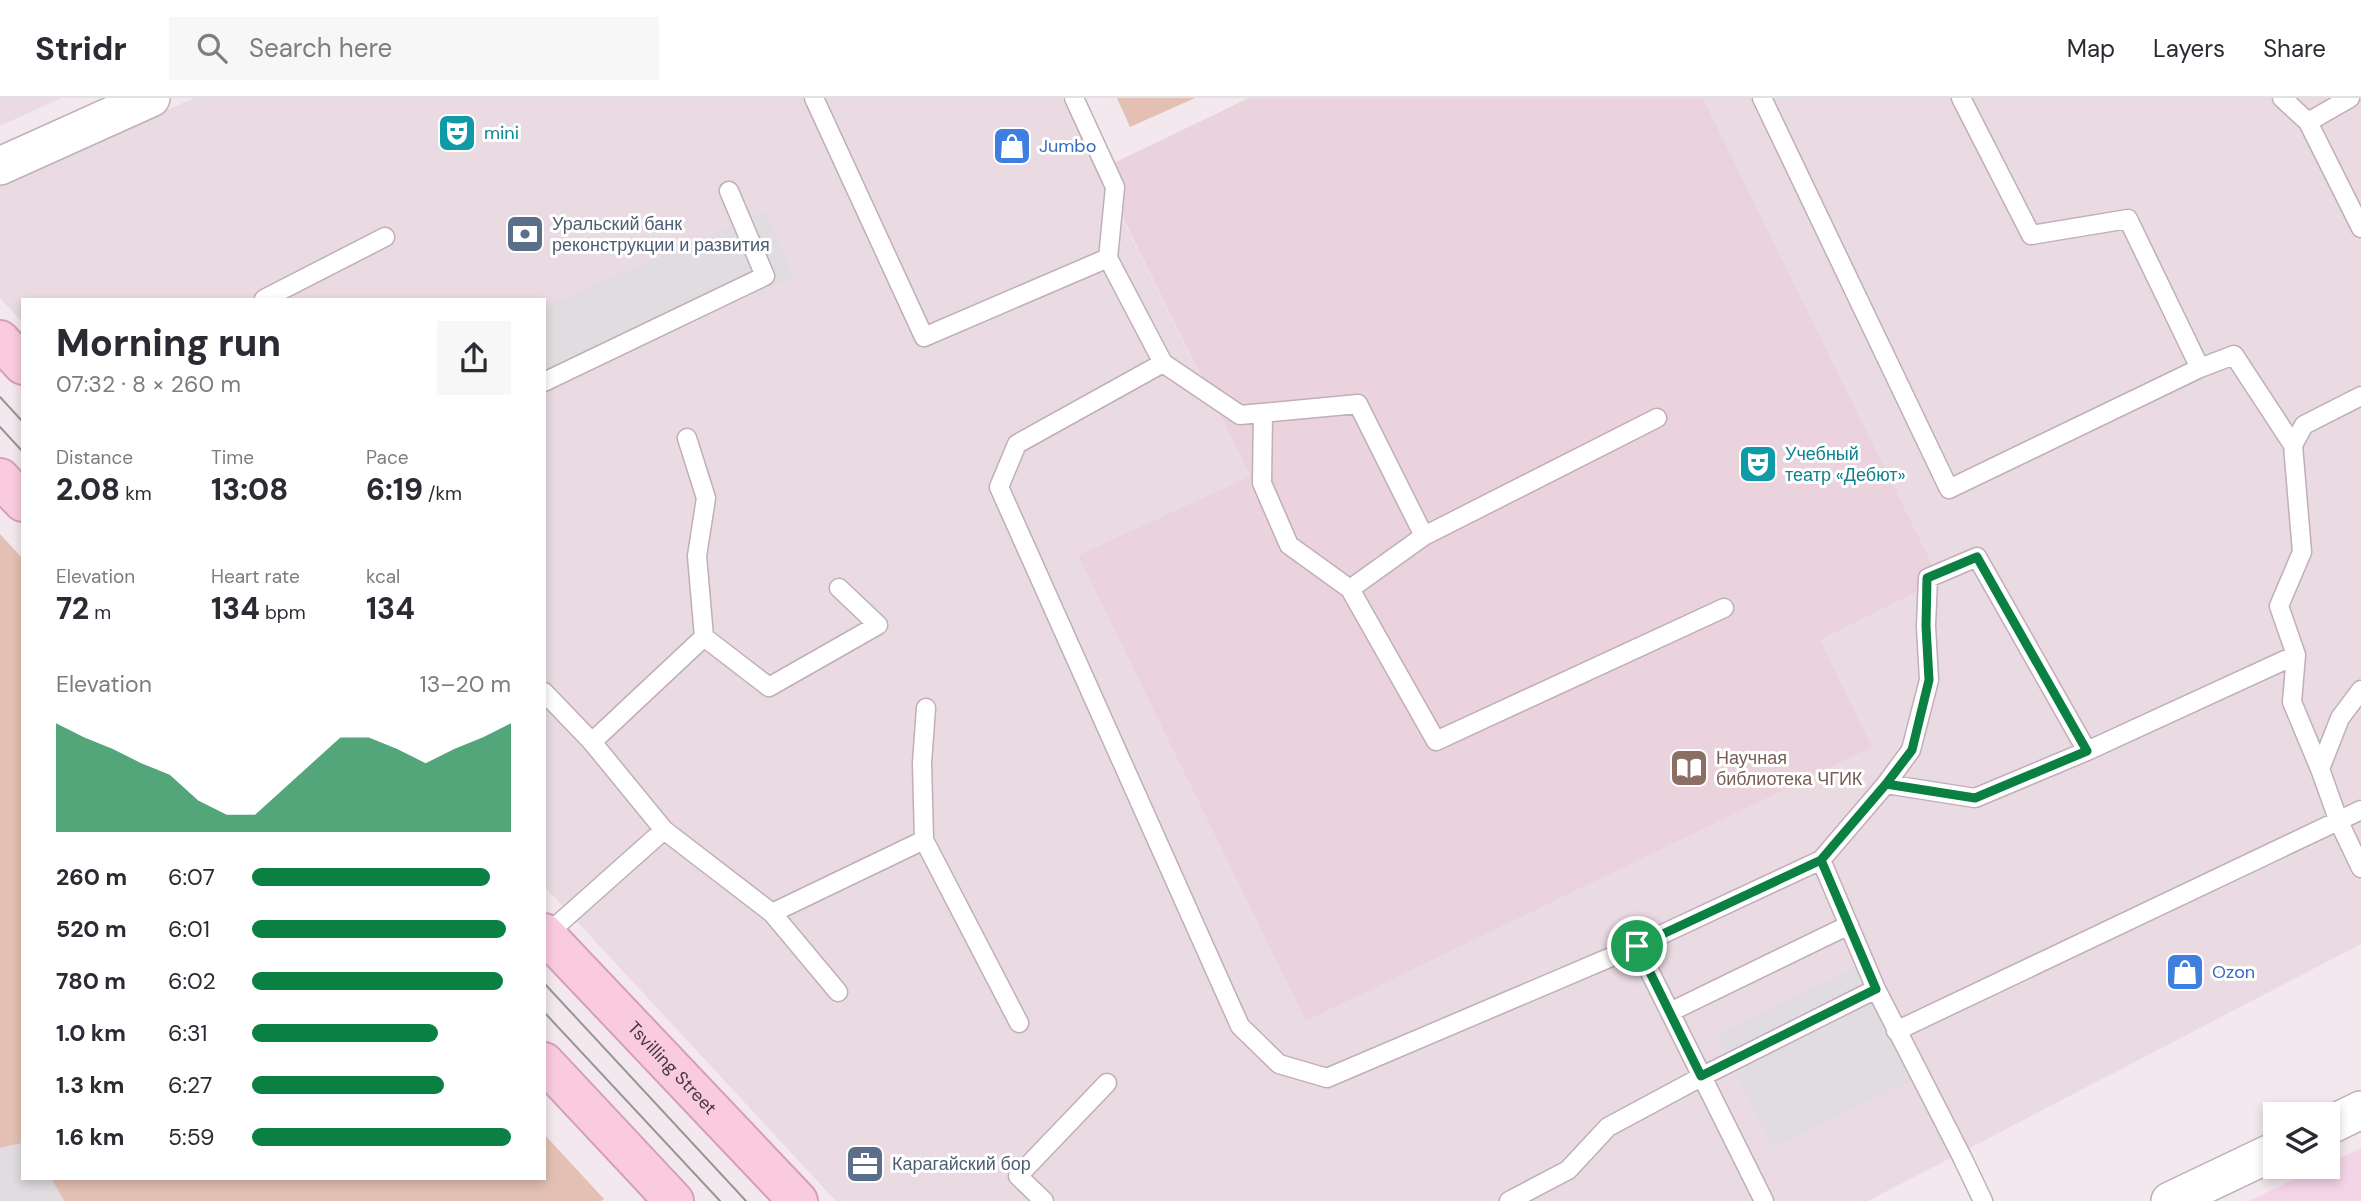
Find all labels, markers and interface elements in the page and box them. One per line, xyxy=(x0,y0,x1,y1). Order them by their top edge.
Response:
search box xyxy=(169,17,659,80)
text: Stridr xyxy=(35,27,127,70)
icon: search xyxy=(193,29,231,67)
text: Search here xyxy=(249,31,392,65)
text: Map xyxy=(2067,33,2115,64)
text: Layers xyxy=(2153,33,2225,64)
text: Share xyxy=(2263,33,2326,64)
theatre icon: mini xyxy=(436,112,478,154)
place label: mini xyxy=(484,121,519,145)
shop icon: Jumbo xyxy=(991,125,1033,167)
place label: Jumbo xyxy=(1039,134,1096,158)
place label: Уральский банк реконструкции и развития xyxy=(552,212,770,257)
bank icon: Уральский банк реконструкции и развития xyxy=(504,213,546,255)
text: Morning run xyxy=(56,318,281,368)
button: share xyxy=(437,321,511,395)
text: 07:32 · 8 × 260 m xyxy=(56,369,241,399)
place label: Учебный театр «Дебют» xyxy=(1785,442,1906,487)
theatre icon: Учебный театр «Дебют» xyxy=(1737,443,1779,485)
text: Distance xyxy=(56,445,133,470)
text: Time xyxy=(211,445,254,470)
text: Pace xyxy=(366,445,409,470)
text: 2.08 xyxy=(56,470,120,509)
text: 13:08 xyxy=(211,470,288,509)
text: 6:19 xyxy=(366,470,423,509)
text: km xyxy=(120,481,152,506)
text: /km xyxy=(423,481,462,506)
text: Elevation xyxy=(56,564,135,589)
text: Heart rate xyxy=(211,564,300,589)
text: kcal xyxy=(366,564,400,589)
text: 72 xyxy=(56,589,89,628)
text: 134 xyxy=(211,589,260,628)
text: 134 xyxy=(366,589,415,628)
text: m xyxy=(89,600,111,625)
text: bpm xyxy=(260,600,306,625)
text: Elevation xyxy=(56,669,152,699)
text: 13–20 m xyxy=(419,669,511,699)
place label: Научная библиотека ЧГИК xyxy=(1716,746,1863,791)
library icon: Научная библиотека ЧГИК xyxy=(1668,747,1710,789)
text: 260 m xyxy=(56,862,127,892)
text: 6:07 xyxy=(168,862,215,892)
text: 520 m xyxy=(56,914,127,944)
text: 6:01 xyxy=(168,914,210,944)
pin xyxy=(1607,916,1667,976)
icon: arrive xyxy=(1618,927,1656,965)
shop icon: Ozon xyxy=(2164,951,2206,993)
place label: Ozon xyxy=(2212,960,2255,984)
text: 780 m xyxy=(56,966,126,996)
text: 6:02 xyxy=(168,966,216,996)
street label: Tsvilling Street xyxy=(622,1016,722,1120)
text: 1.0 km xyxy=(56,1018,126,1048)
text: 6:31 xyxy=(168,1018,207,1048)
text: 1.3 km xyxy=(56,1070,124,1100)
text: 6:27 xyxy=(168,1070,212,1100)
map controls xyxy=(2263,1102,2340,1179)
button: layers xyxy=(2263,1102,2340,1179)
text: 1.6 km xyxy=(56,1122,124,1152)
text: 5:59 xyxy=(168,1122,214,1152)
office icon: Карагайский бор xyxy=(844,1143,886,1185)
place label: Карагайский бор xyxy=(892,1152,1031,1176)

